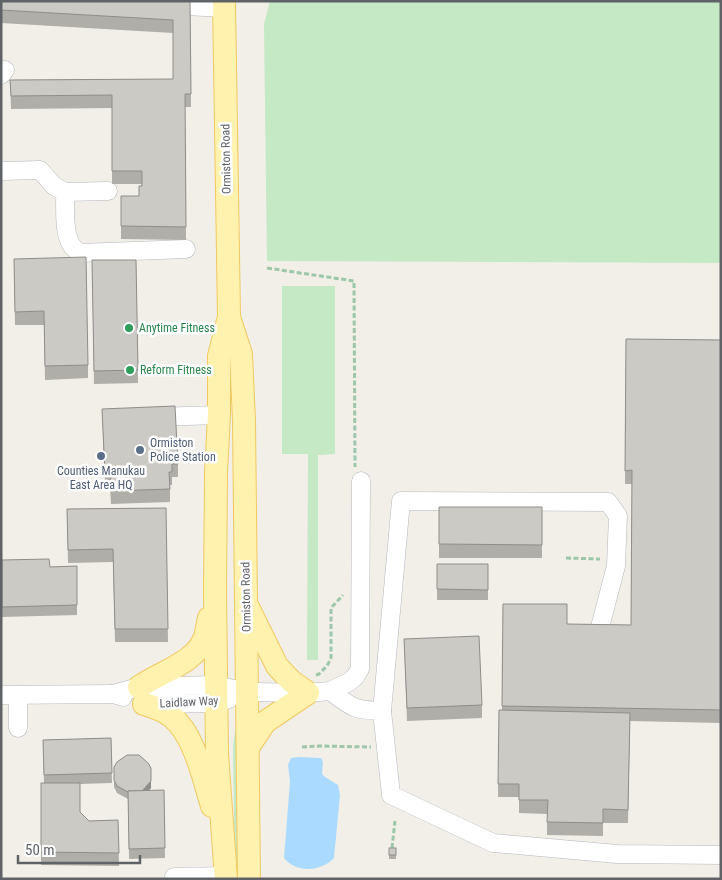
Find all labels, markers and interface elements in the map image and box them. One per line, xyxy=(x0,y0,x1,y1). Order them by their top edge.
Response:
street label: Ormiston Road xyxy=(218,124,234,194)
place label: Anytime Fitness xyxy=(139,321,215,335)
marker: Anytime Fitness xyxy=(123,322,135,334)
place label: Reform Fitness xyxy=(140,363,212,377)
marker: Reform Fitness xyxy=(124,364,136,376)
place label: Ormiston Police Station xyxy=(150,436,216,464)
marker: Ormiston Police Station xyxy=(134,444,146,456)
marker: Counties Manukau East Area HQ xyxy=(95,450,107,462)
place label: Counties Manukau East Area HQ xyxy=(57,464,145,492)
street label: Ormiston Road xyxy=(238,562,254,632)
street label: Laidlaw Way xyxy=(159,693,219,711)
scale bar xyxy=(18,832,140,864)
text: 50 m xyxy=(25,841,55,859)

